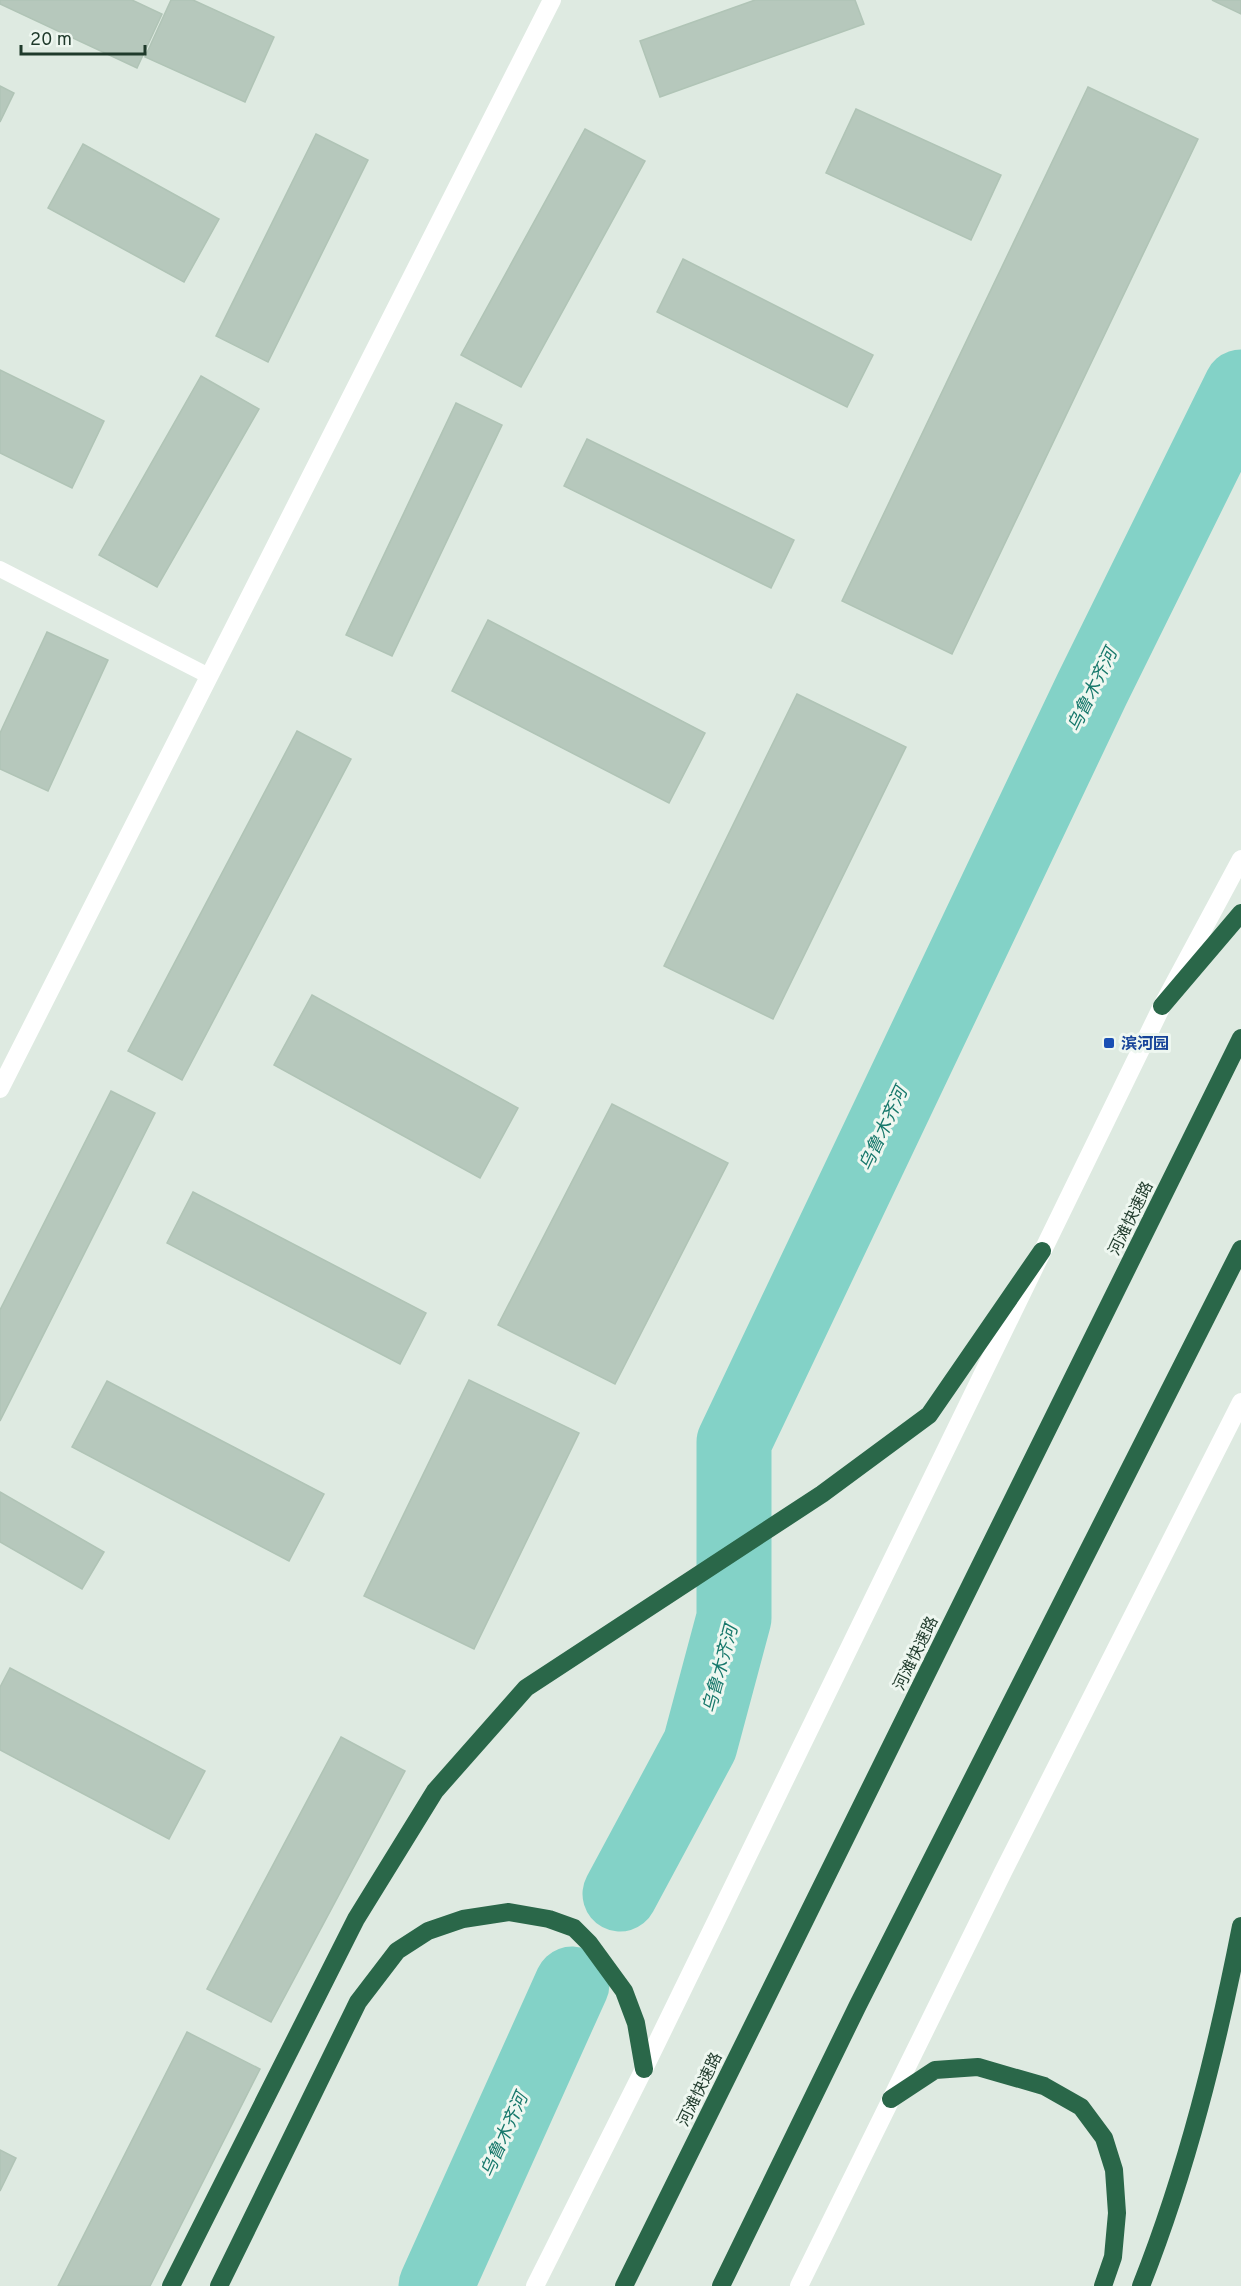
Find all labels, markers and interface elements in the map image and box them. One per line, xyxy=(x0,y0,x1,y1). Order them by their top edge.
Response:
scale bar xyxy=(21,18,146,56)
text: 20 m xyxy=(30,29,72,52)
water label: 乌鲁木齐河 xyxy=(1063,642,1125,736)
place label: 滨河园 xyxy=(1121,1035,1169,1055)
marker: 滨河园 xyxy=(1102,1036,1116,1050)
water label: 乌鲁木齐河 xyxy=(855,1081,915,1175)
street label: 河滩快速路 xyxy=(1105,1179,1158,1259)
street label: 河滩快速路 xyxy=(890,1614,943,1694)
water label: 乌鲁木齐河 xyxy=(699,1620,745,1716)
street label: 河滩快速路 xyxy=(674,2050,727,2130)
water label: 乌鲁木齐河 xyxy=(477,2087,535,2181)

